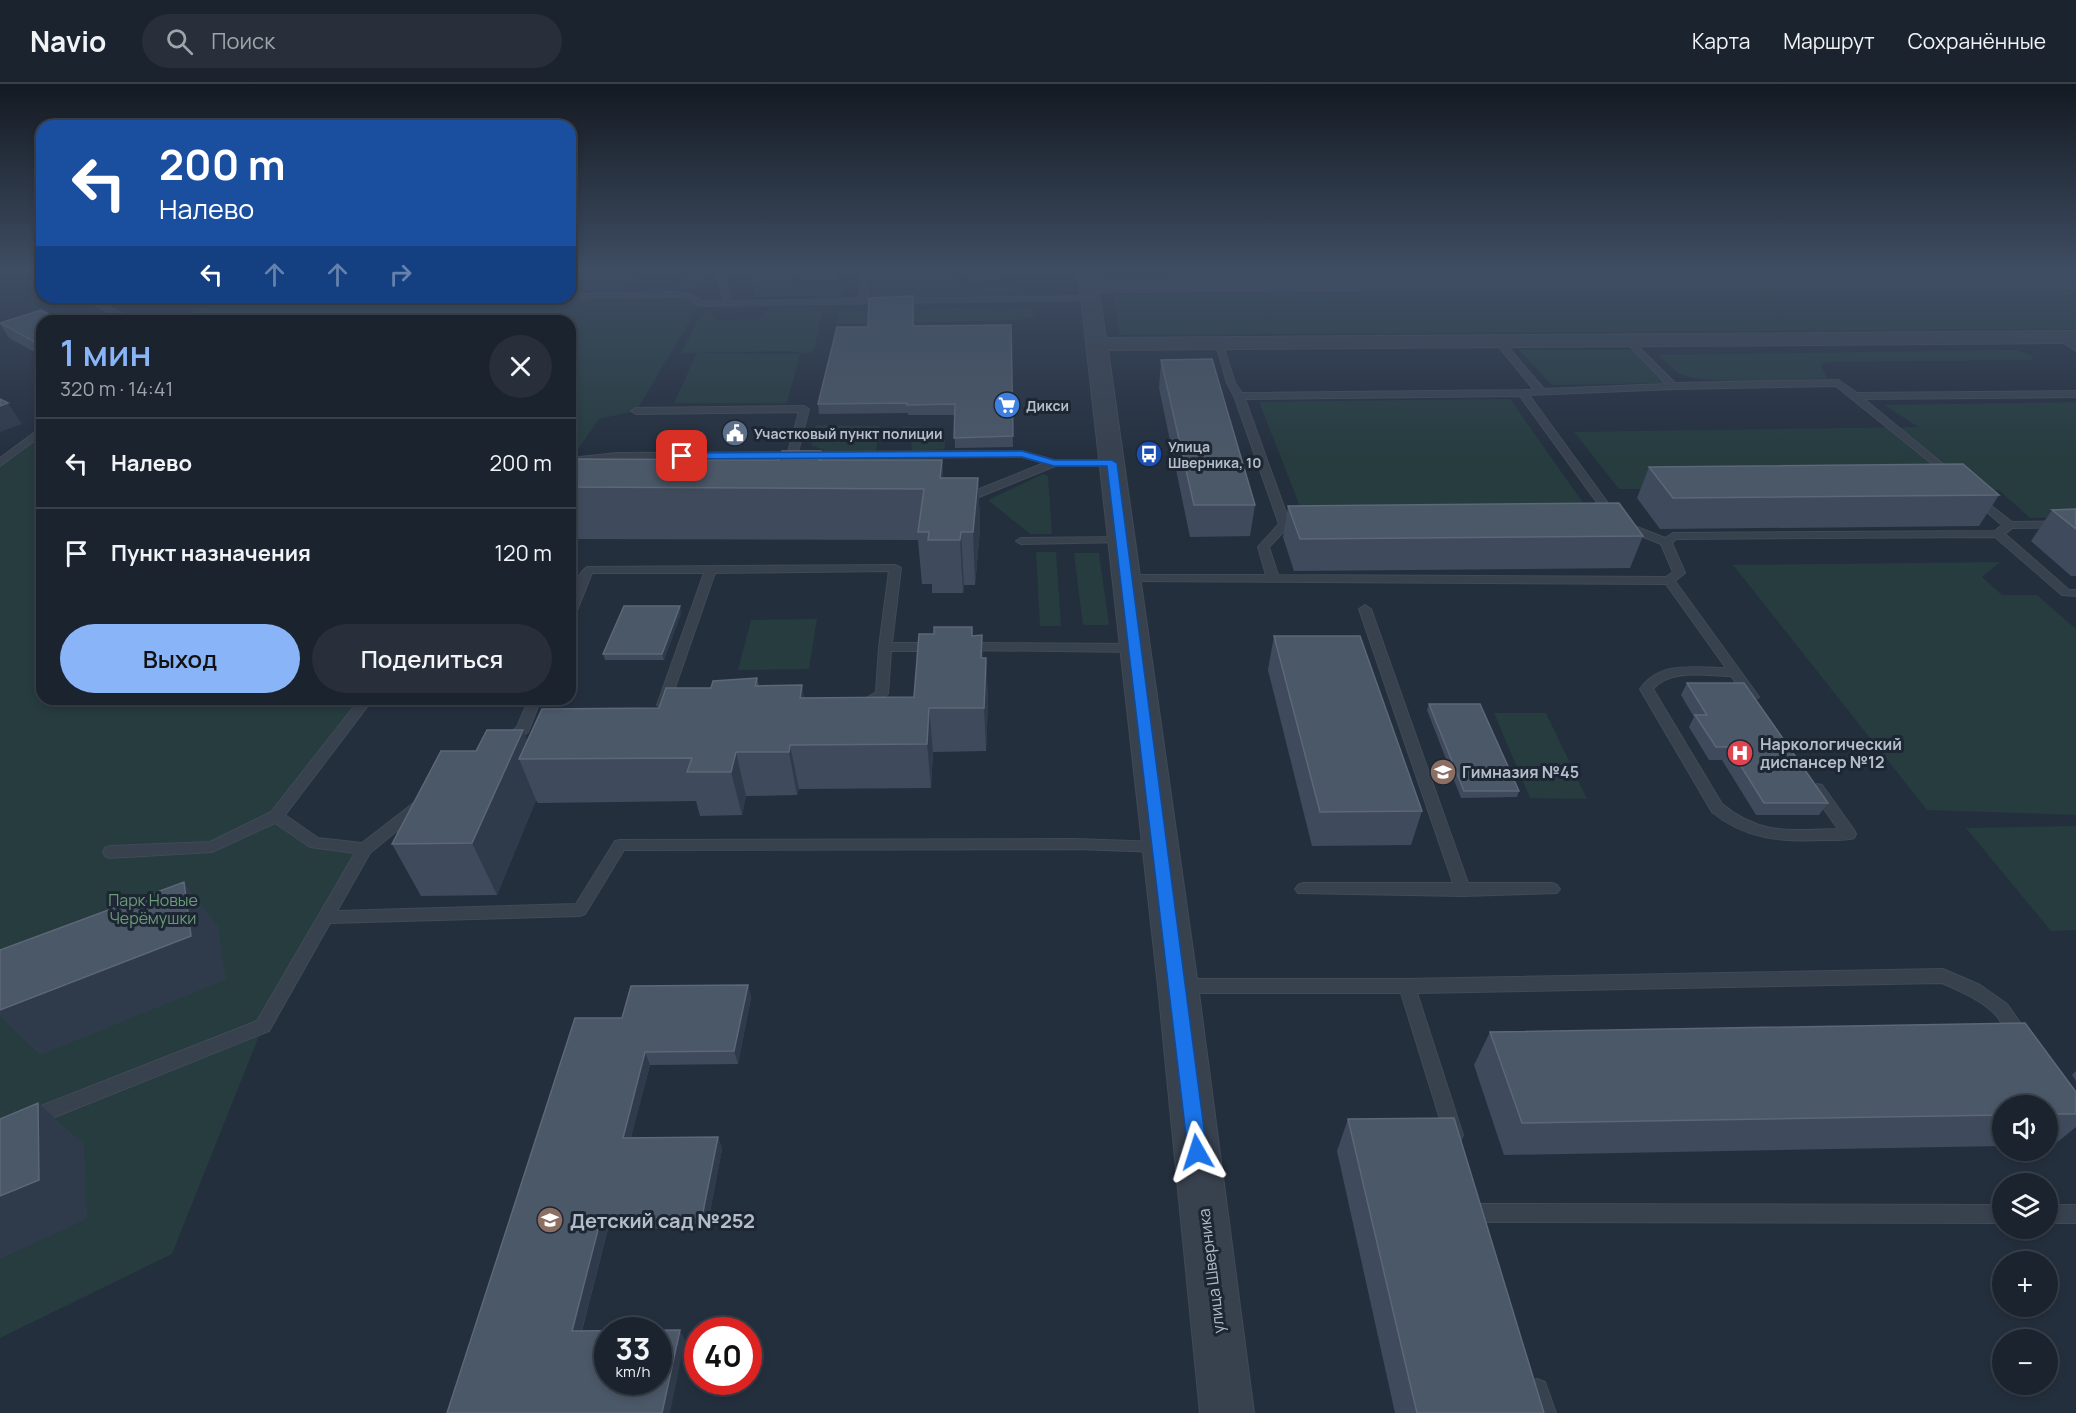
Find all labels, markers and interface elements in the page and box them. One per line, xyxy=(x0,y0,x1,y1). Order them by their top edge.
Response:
search box xyxy=(142,14,562,68)
text: Navio xyxy=(30,22,106,60)
icon: search xyxy=(163,25,196,58)
text: Поиск xyxy=(211,26,275,56)
text: Карта xyxy=(1692,27,1750,55)
text: Маршрут xyxy=(1783,27,1875,55)
text: Сохранённые xyxy=(1908,27,2046,55)
text: 200 m xyxy=(159,135,285,193)
icon: left xyxy=(60,144,138,222)
text: Налево xyxy=(159,190,254,227)
icon: left xyxy=(195,258,228,291)
icon: ahead xyxy=(258,258,291,291)
icon: ahead xyxy=(321,258,354,291)
icon: right xyxy=(384,258,417,291)
text: 1 мин xyxy=(60,328,152,377)
button: close xyxy=(489,335,552,398)
text: 320 m · 14:41 xyxy=(60,375,173,402)
supermarket icon: Дикси xyxy=(992,390,1022,420)
place label: Дикси xyxy=(1026,396,1069,415)
public building icon: Участковый пункт полиции xyxy=(720,418,750,448)
place label: Участковый пункт полиции xyxy=(754,424,943,443)
pin xyxy=(656,430,707,481)
place label: Улица Шверника, 10 xyxy=(1168,437,1261,472)
icon: arrive xyxy=(665,439,698,472)
bus stop icon: Улица Шверника, 10 xyxy=(1134,439,1164,469)
icon: left xyxy=(60,447,93,480)
text: Налево xyxy=(111,448,192,478)
text: 200 m xyxy=(490,448,552,478)
icon: arrive xyxy=(60,537,93,570)
text: Пункт назначения xyxy=(111,538,311,568)
text: 120 m xyxy=(494,538,552,568)
button: Выход xyxy=(60,624,300,693)
button: Поделиться xyxy=(312,624,552,693)
place label: Наркологический диспансер №12 xyxy=(1760,733,1902,773)
hospital icon: Наркологический диспансер №12 xyxy=(1725,738,1755,768)
school or university icon: Гимназия №45 xyxy=(1428,757,1458,787)
place label: Гимназия №45 xyxy=(1462,761,1579,783)
park label: Парк Новые Черёмушки xyxy=(108,889,198,929)
map controls xyxy=(1992,1095,2058,1395)
button: sound xyxy=(1992,1095,2058,1161)
position arrow xyxy=(1165,1120,1229,1184)
button: layers xyxy=(1992,1173,2058,1239)
school or university icon: Детский сад №252 xyxy=(535,1205,565,1235)
place label: Детский сад №252 xyxy=(570,1207,755,1234)
street label: улица Шверника xyxy=(1192,1207,1230,1335)
button: + xyxy=(1992,1251,2058,1317)
speed limit sign: 40 xyxy=(684,1317,762,1395)
text: 33 xyxy=(616,1328,650,1369)
button: − xyxy=(1992,1329,2058,1395)
text: km/h xyxy=(616,1361,650,1382)

